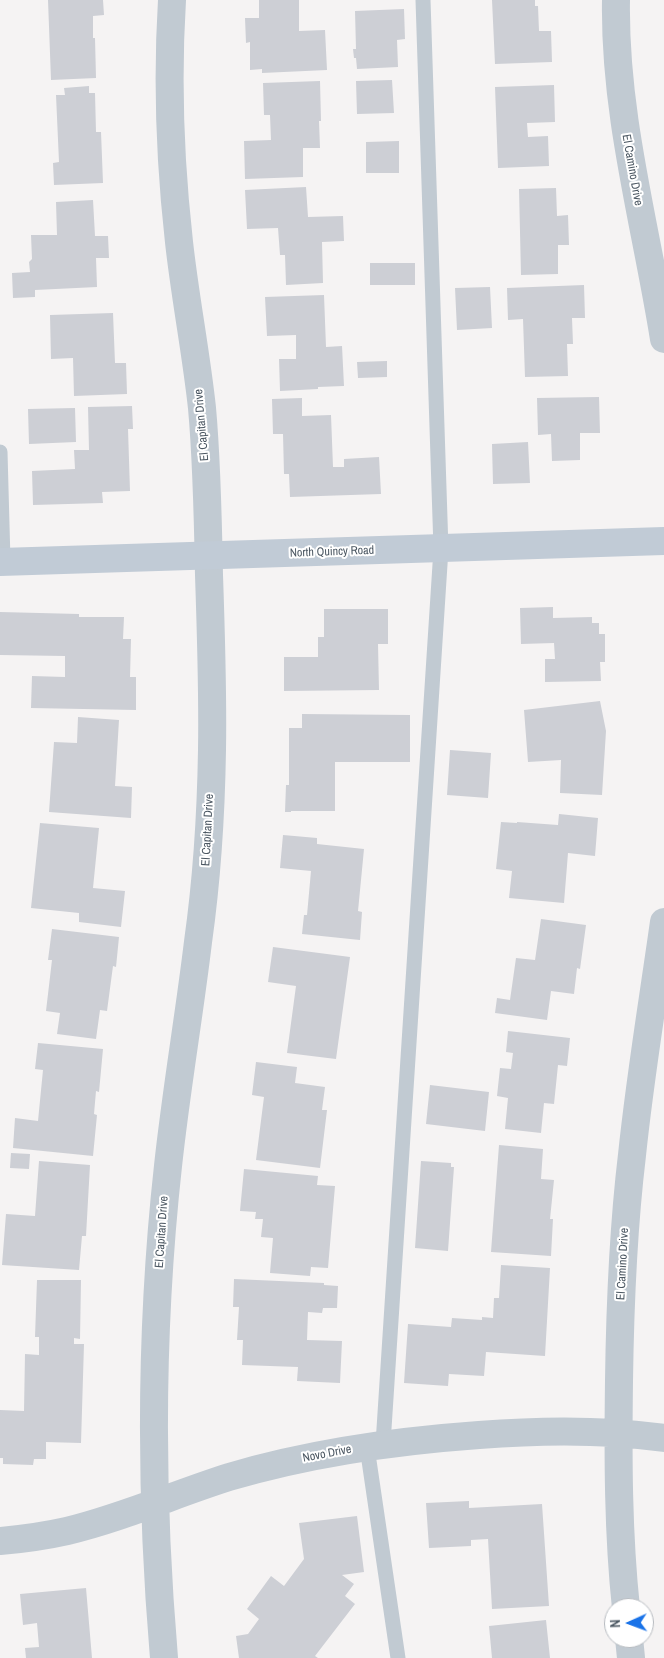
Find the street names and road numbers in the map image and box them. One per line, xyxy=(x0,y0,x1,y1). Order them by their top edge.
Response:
street label: El Camino Drive xyxy=(619,133,645,207)
street label: El Capitan Drive xyxy=(192,388,212,462)
street label: North Quincy Road xyxy=(290,543,374,561)
street label: El Capitan Drive xyxy=(199,794,217,866)
street label: El Capitan Drive xyxy=(152,1195,172,1269)
street label: El Camino Drive xyxy=(614,1228,632,1300)
street label: Novo Drive xyxy=(301,1442,353,1466)

